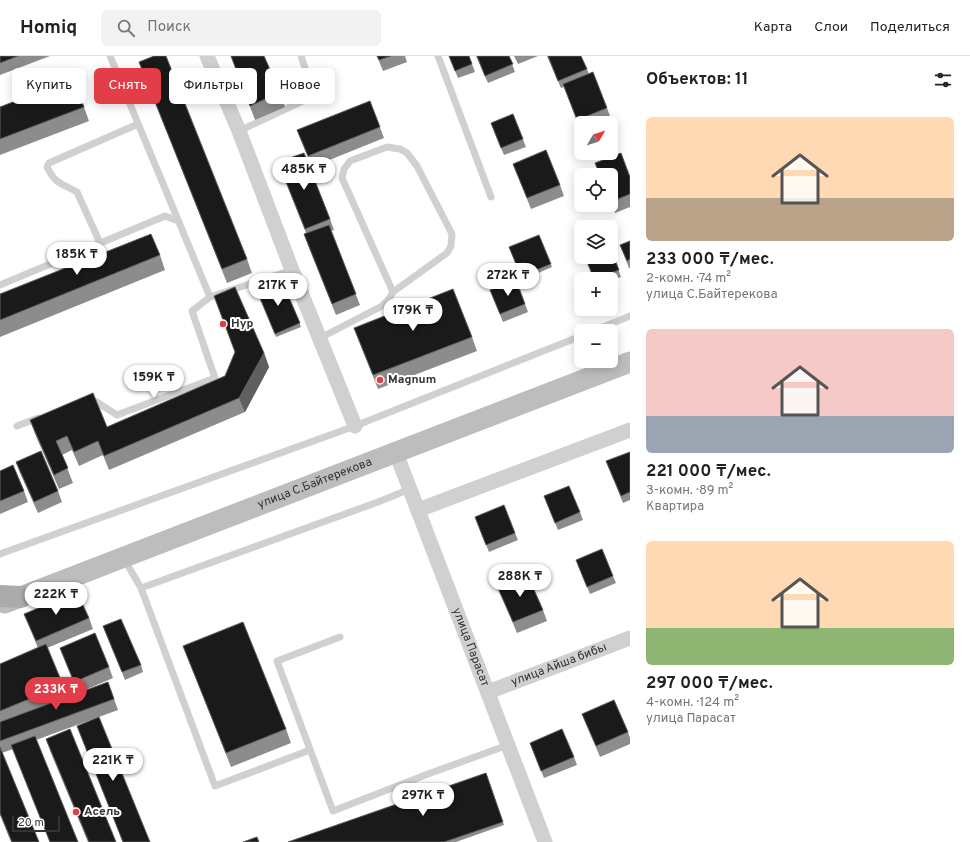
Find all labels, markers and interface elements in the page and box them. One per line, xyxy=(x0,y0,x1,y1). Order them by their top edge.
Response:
search box xyxy=(101,10,381,46)
text: Homiq xyxy=(20,16,77,40)
icon: search xyxy=(115,17,137,39)
text: Поиск xyxy=(147,18,191,37)
text: Карта xyxy=(754,19,792,36)
text: Слои xyxy=(814,19,848,36)
text: Поделиться xyxy=(870,19,950,36)
chip: Купить xyxy=(12,68,86,104)
chip: Снять xyxy=(94,68,161,104)
chip: Фильтры xyxy=(169,68,257,104)
chip: Новое xyxy=(265,68,335,104)
text: Объектов: 11 xyxy=(646,69,749,91)
icon: filters xyxy=(932,69,954,91)
north arrow xyxy=(574,116,618,160)
map controls xyxy=(574,116,618,368)
icon: home xyxy=(764,143,836,215)
pin: 485K ₸ xyxy=(271,157,337,191)
text: 485K ₸ xyxy=(281,162,327,178)
button: locate xyxy=(574,168,618,212)
button: layers xyxy=(574,220,618,264)
pin: 185K ₸ xyxy=(44,242,110,276)
text: 185K ₸ xyxy=(56,247,98,263)
text: 233 000 ₸/мес. xyxy=(646,249,774,271)
pin: 272K ₸ xyxy=(475,263,541,297)
text: 272K ₸ xyxy=(486,268,530,284)
text: 2-комн. · 74 m² xyxy=(646,271,731,287)
button: + xyxy=(574,272,618,316)
pin: 217K ₸ xyxy=(245,273,311,307)
text: 217K ₸ xyxy=(257,278,299,294)
text: улица С.Байтерекова xyxy=(646,287,778,303)
pin: 179K ₸ xyxy=(380,298,446,332)
text: 179K ₸ xyxy=(392,303,434,319)
place label: Нур xyxy=(231,316,253,332)
marker: Нур xyxy=(218,319,228,329)
button: − xyxy=(574,324,618,368)
icon: home xyxy=(764,355,836,427)
pin: 159K ₸ xyxy=(121,365,187,399)
text: 159K ₸ xyxy=(133,370,175,386)
place label: Magnum xyxy=(388,372,436,388)
marker: Magnum xyxy=(375,375,385,385)
street label: улица С.Байтерекова xyxy=(255,454,374,513)
text: 221 000 ₸/мес. xyxy=(646,461,771,483)
text: 3-комн. · 89 m² xyxy=(646,483,733,499)
text: Квартира xyxy=(646,499,704,515)
pin: 288K ₸ xyxy=(487,564,553,598)
icon: home xyxy=(764,567,836,639)
text: 288K ₸ xyxy=(497,569,543,585)
pin: 222K ₸ xyxy=(23,582,89,616)
text: 222K ₸ xyxy=(34,587,78,603)
street label: улица Парасат xyxy=(448,606,493,689)
street label: улица Айша бибы xyxy=(509,640,609,690)
text: 297 000 ₸/мес. xyxy=(646,673,773,695)
pin: 233K ₸ xyxy=(23,677,89,711)
text: 233K ₸ xyxy=(34,682,78,698)
text: 4-комн. · 124 m² xyxy=(646,695,739,711)
text: улица Парасат xyxy=(646,711,736,727)
pin: 221K ₸ xyxy=(80,748,146,782)
text: 221K ₸ xyxy=(92,753,134,769)
pin: 297K ₸ xyxy=(390,783,456,817)
text: 297K ₸ xyxy=(401,788,445,804)
place label: Асель xyxy=(84,804,120,820)
marker: Асель xyxy=(71,807,81,817)
scale bar xyxy=(12,814,60,833)
text: 20 m xyxy=(18,816,44,830)

